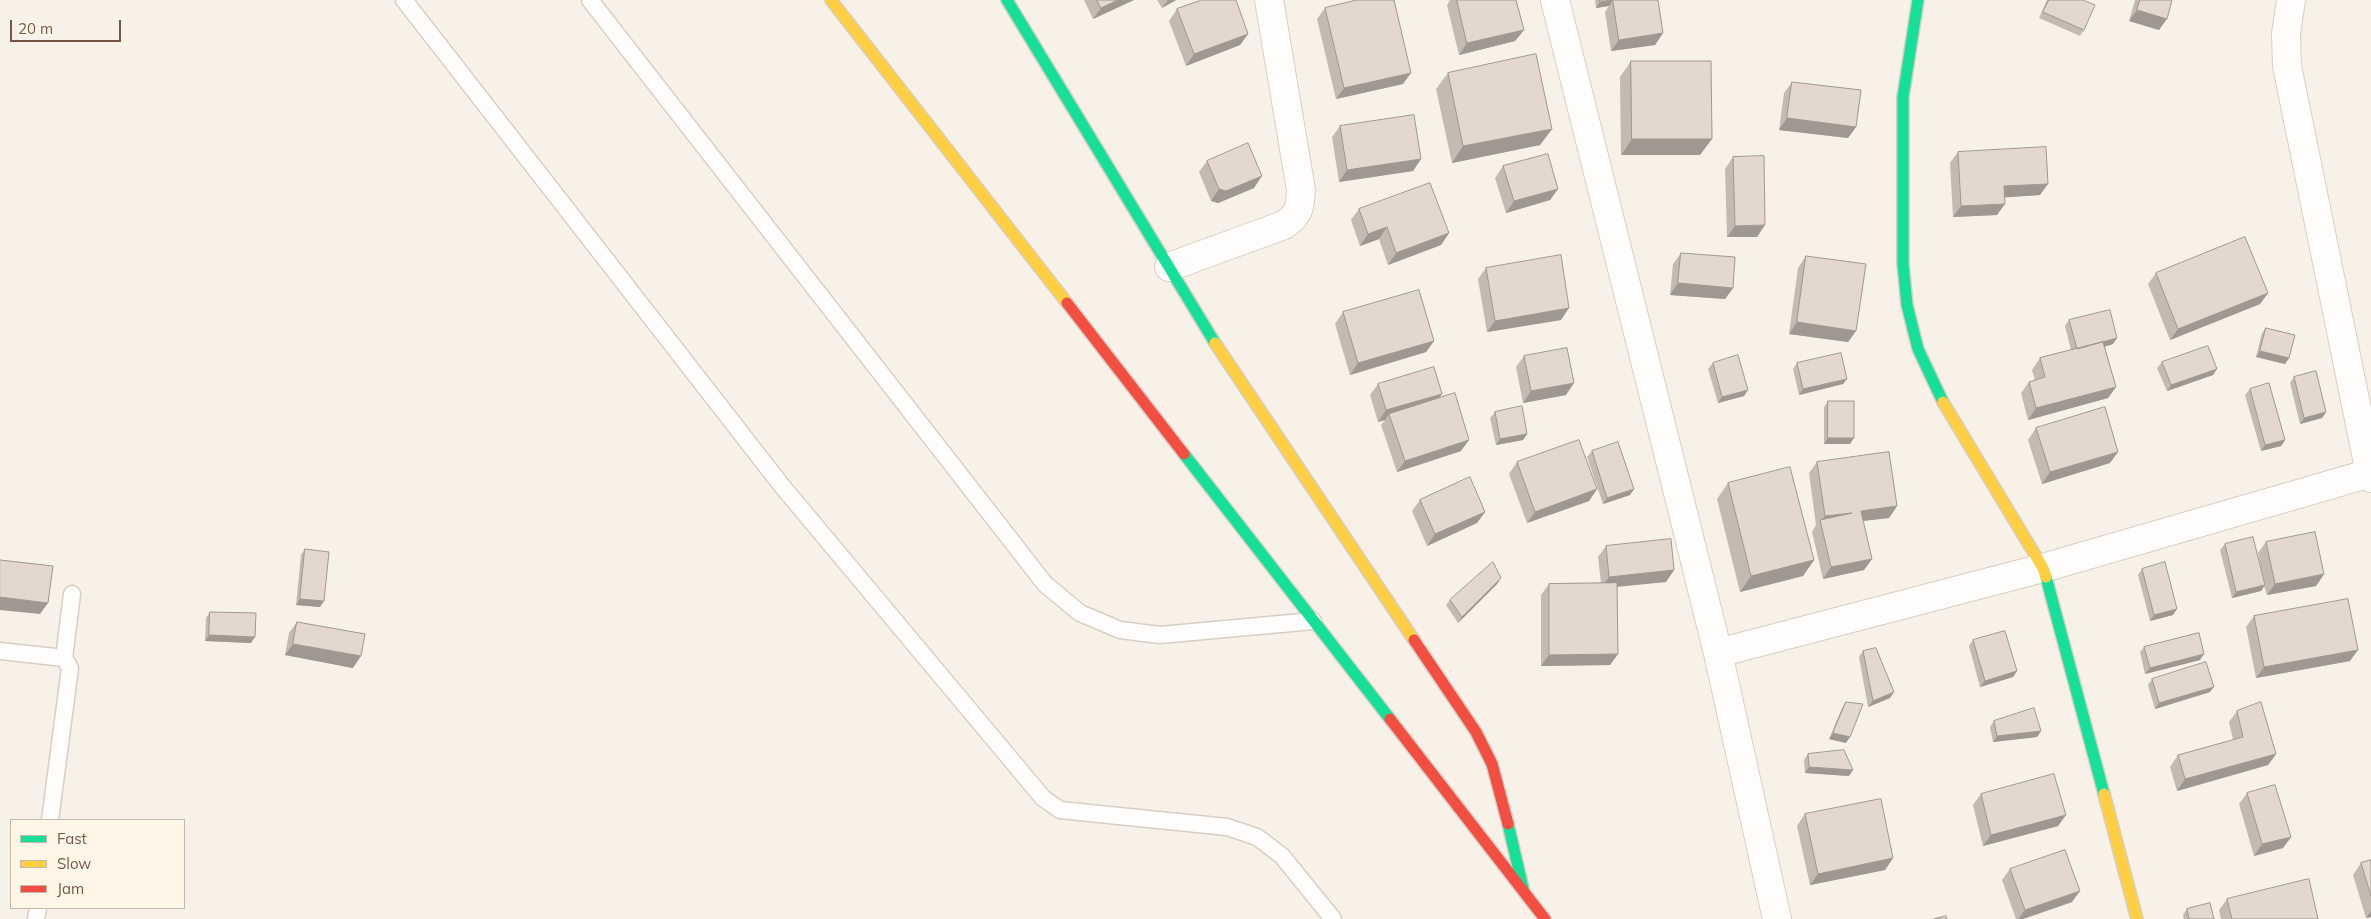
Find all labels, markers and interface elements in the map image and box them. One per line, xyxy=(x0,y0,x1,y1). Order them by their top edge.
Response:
scale bar xyxy=(12,10,124,42)
text: 20 m xyxy=(18,19,53,38)
legend xyxy=(10,819,185,909)
text: Fast xyxy=(57,829,87,848)
text: Slow xyxy=(57,854,91,873)
text: Jam xyxy=(57,879,84,898)

